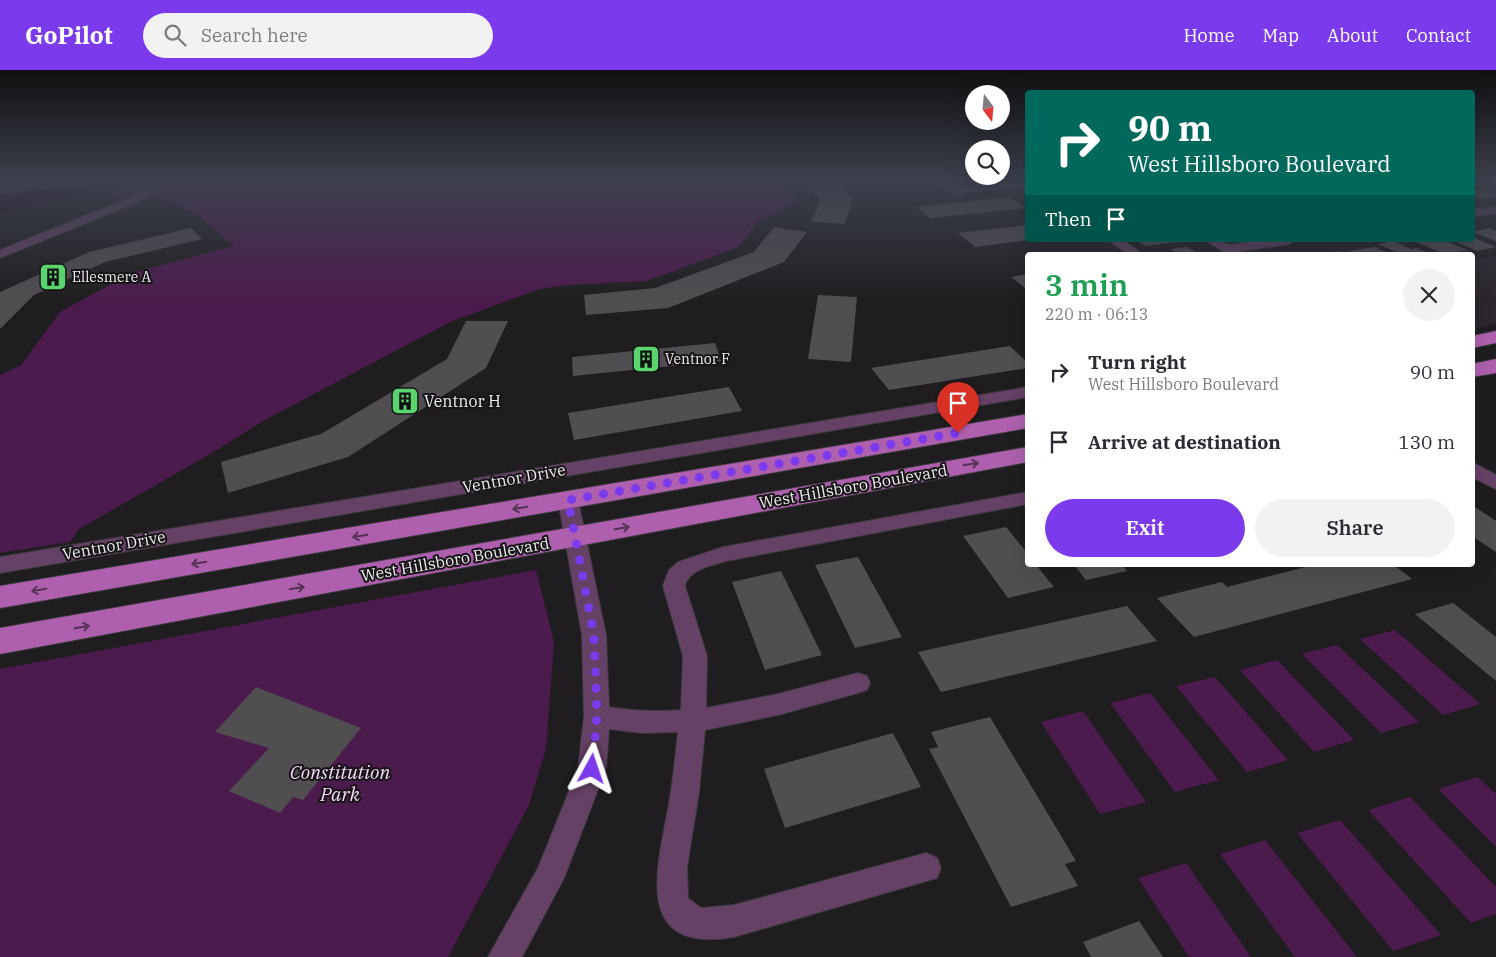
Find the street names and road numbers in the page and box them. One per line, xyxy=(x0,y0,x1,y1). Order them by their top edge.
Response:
street label: Ventnor Drive xyxy=(461,459,567,497)
street label: West Hillsboro Boulevard xyxy=(757,460,949,512)
street label: Ventnor Drive xyxy=(61,526,167,564)
street label: West Hillsboro Boulevard xyxy=(359,533,551,585)

